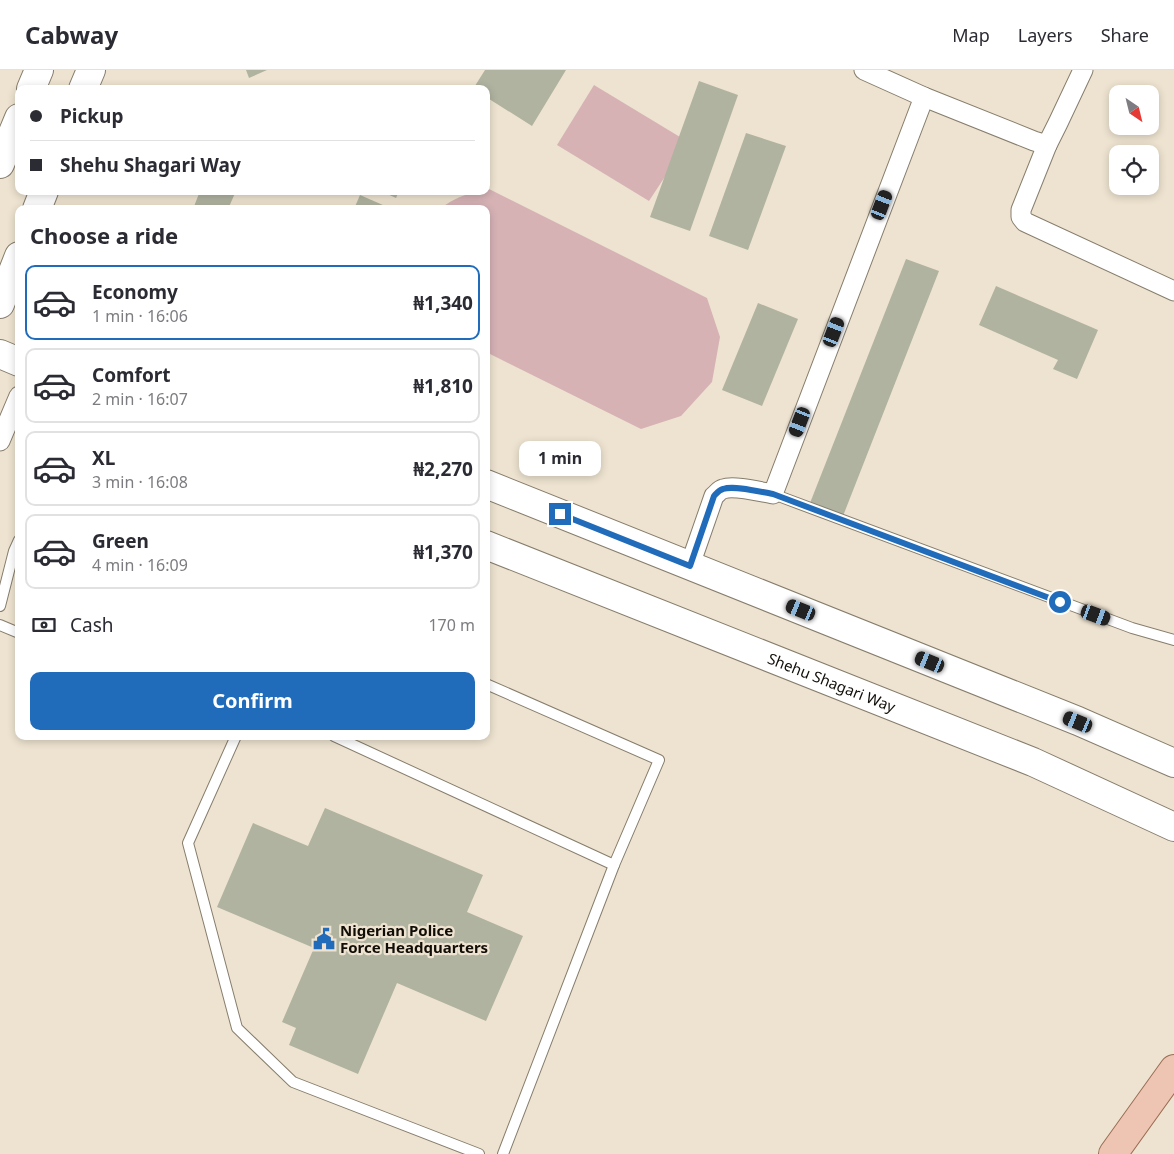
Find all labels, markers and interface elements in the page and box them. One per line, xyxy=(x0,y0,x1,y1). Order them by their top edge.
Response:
text: Cabway xyxy=(25,18,118,51)
text: Map xyxy=(952,23,990,47)
text: Layers xyxy=(1018,23,1073,47)
text: Share xyxy=(1101,23,1149,47)
north arrow xyxy=(1109,85,1159,135)
map controls xyxy=(1109,85,1159,195)
text: Pickup xyxy=(60,103,123,129)
button: locate xyxy=(1109,145,1159,195)
text: Shehu Shagari Way xyxy=(60,152,241,178)
car xyxy=(869,188,894,222)
text: Choose a ride xyxy=(30,220,178,250)
text: Economy xyxy=(92,279,178,305)
icon: car xyxy=(32,280,77,325)
text: ₦1,340 xyxy=(413,290,473,316)
text: 1 min · 16:06 xyxy=(92,305,188,327)
car xyxy=(821,315,846,349)
text: Comfort xyxy=(92,362,171,388)
icon: car xyxy=(32,363,77,408)
text: ₦1,810 xyxy=(413,373,473,399)
text: 2 min · 16:07 xyxy=(92,388,188,410)
car xyxy=(787,405,812,439)
callout: 1 min xyxy=(519,442,601,476)
text: XL xyxy=(92,445,115,471)
icon: car xyxy=(32,446,77,491)
text: 1 min xyxy=(538,447,582,469)
text: ₦2,270 xyxy=(413,456,473,482)
text: 3 min · 16:08 xyxy=(92,471,188,493)
route end xyxy=(549,503,571,525)
text: Green xyxy=(92,528,149,554)
icon: car xyxy=(32,529,77,574)
text: ₦1,370 xyxy=(413,539,473,565)
text: 4 min · 16:09 xyxy=(92,554,188,576)
route start xyxy=(1049,591,1071,613)
car xyxy=(784,597,817,623)
car xyxy=(1079,603,1112,627)
icon: cash xyxy=(30,611,58,639)
text: Cash xyxy=(70,612,114,638)
text: 170 m xyxy=(428,614,475,636)
street label: Shehu Shagari Way xyxy=(765,648,899,717)
car xyxy=(913,649,946,675)
button: Confirm xyxy=(30,672,475,730)
car xyxy=(1061,709,1094,735)
place label: Nigerian Police Force Headquarters xyxy=(340,920,488,957)
public building icon: Nigerian Police Force Headquarters xyxy=(311,926,337,952)

